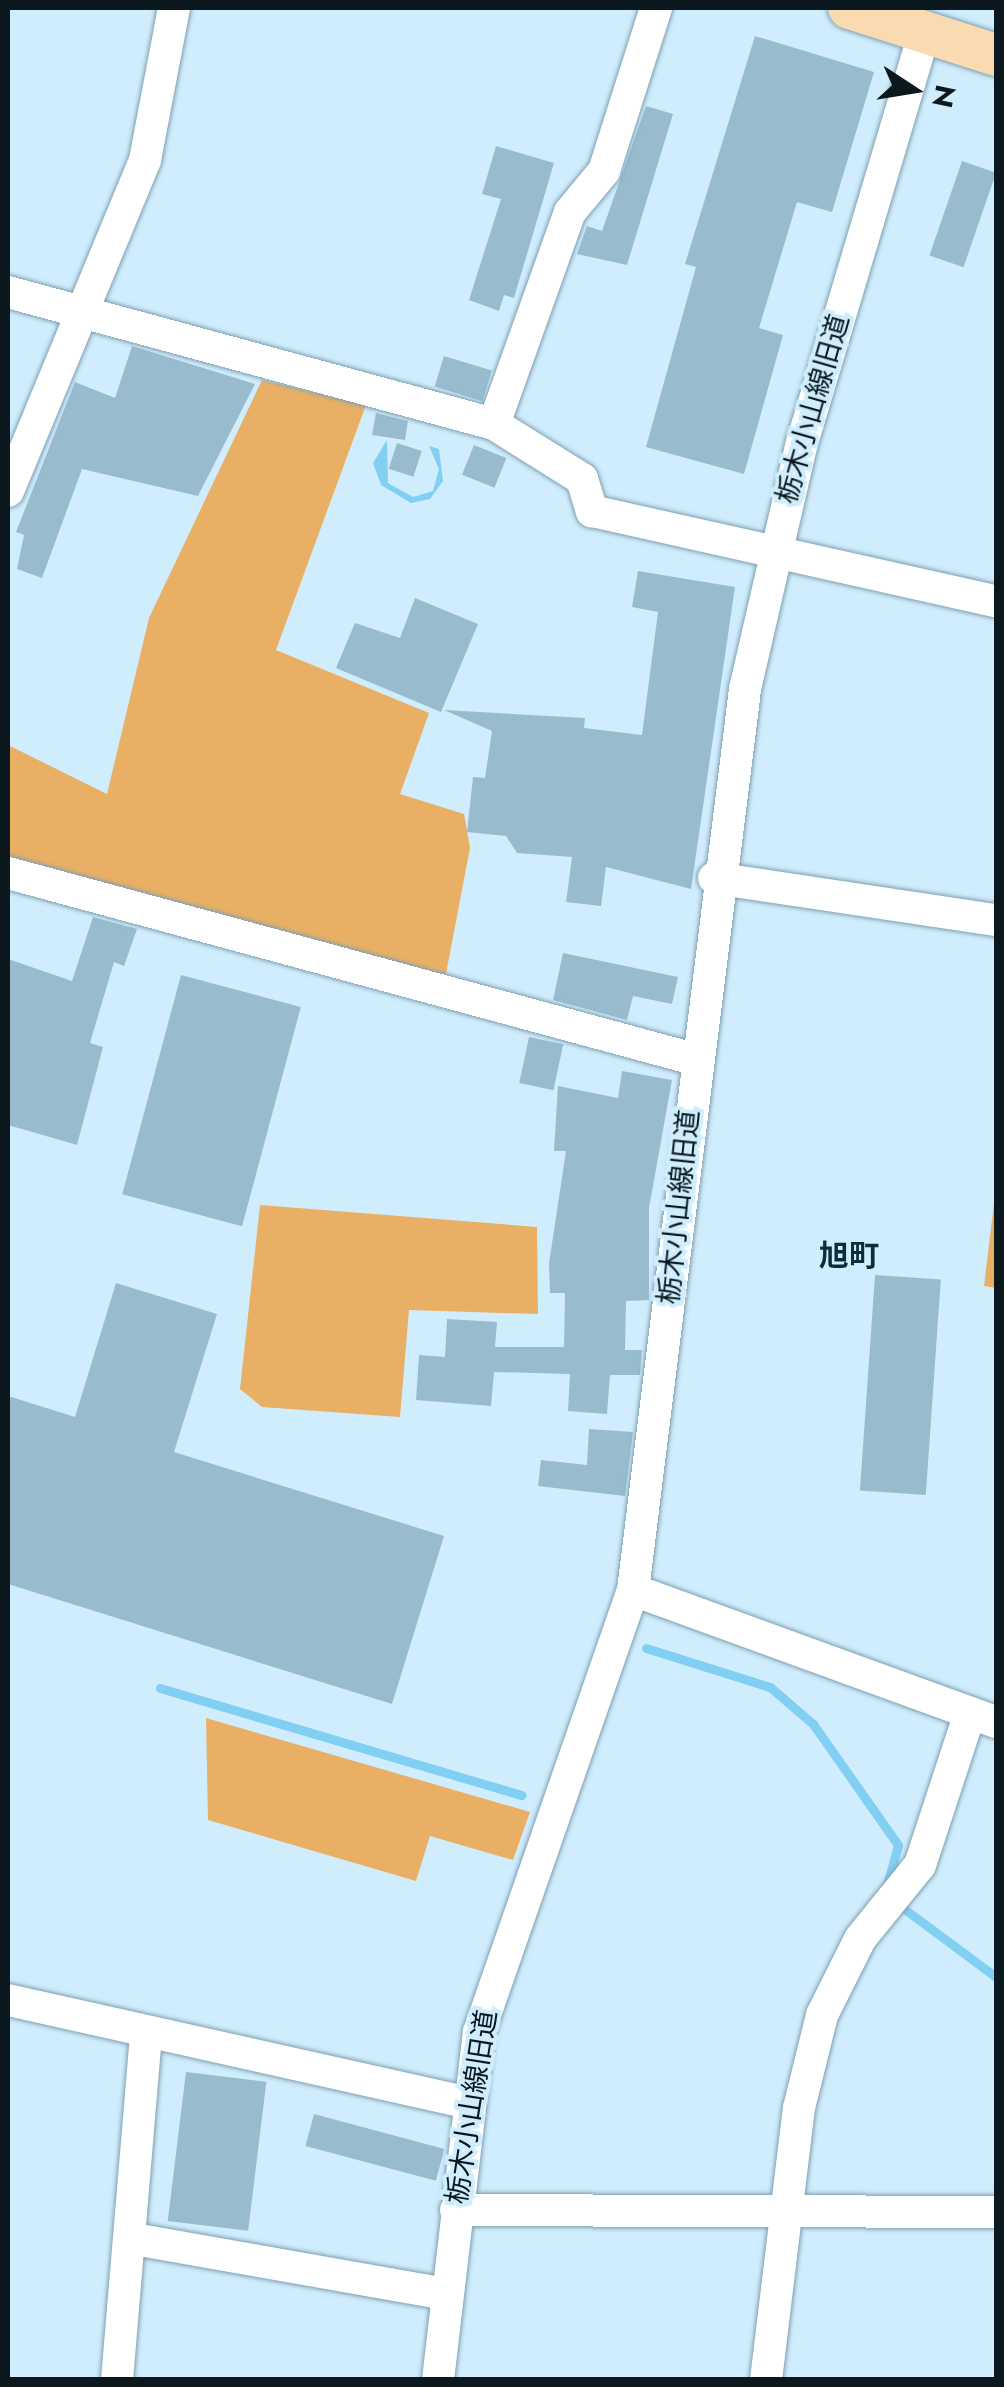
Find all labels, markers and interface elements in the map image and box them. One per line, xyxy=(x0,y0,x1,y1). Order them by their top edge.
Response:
north arrow xyxy=(864,40,964,140)
text: N xyxy=(921,81,966,111)
street label: 栃木小山線旧道 xyxy=(770,310,856,508)
street label: 栃木小山線旧道 xyxy=(652,1108,706,1306)
district label: 旭町 xyxy=(819,1238,879,1274)
street label: 栃木小山線旧道 xyxy=(440,2008,504,2206)

